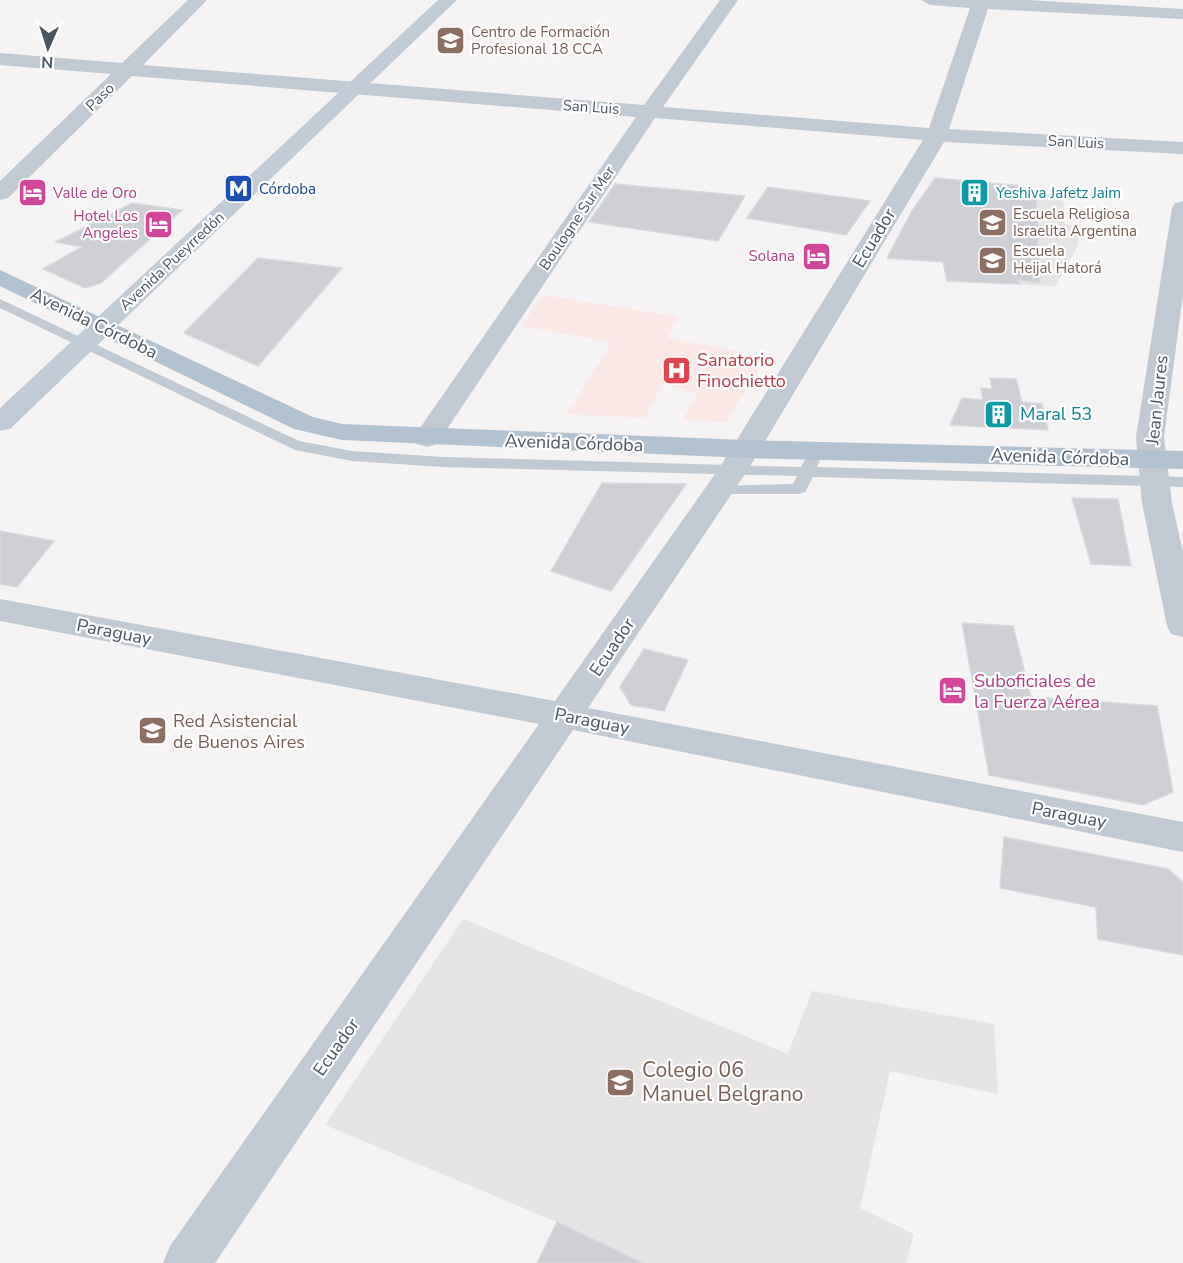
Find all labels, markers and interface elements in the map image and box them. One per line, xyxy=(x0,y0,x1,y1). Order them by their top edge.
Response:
north arrow xyxy=(18,18,78,78)
place label: Centro de Formación Profesional 18 CCA xyxy=(471,22,610,59)
school or university icon: Centro de Formación Profesional 18 CCA xyxy=(434,25,466,57)
text: N xyxy=(41,51,54,73)
street label: Paso xyxy=(81,78,119,116)
street label: San Luis xyxy=(562,95,620,119)
street label: San Luis xyxy=(1047,131,1105,153)
street label: Boulogne Sur Mer xyxy=(535,161,620,274)
metro station icon: Córdoba xyxy=(222,173,254,205)
hotel icon: Valle de Oro xyxy=(16,177,48,209)
building icon: Yeshiva Jafetz Jaim xyxy=(959,177,991,209)
place label: Córdoba xyxy=(259,179,316,199)
place label: Valle de Oro xyxy=(52,183,137,203)
place label: Yeshiva Jafetz Jaim xyxy=(995,183,1121,203)
street label: Ecuador xyxy=(847,203,901,272)
place label: Escuela Religiosa Israelita Argentina xyxy=(1013,204,1137,241)
place label: Hotel Los Angeles xyxy=(73,206,138,243)
street label: Avenida Pueyrredón xyxy=(115,207,229,315)
school or university icon: Escuela Religiosa Israelita Argentina xyxy=(976,207,1008,239)
hotel icon: Hotel Los Angeles xyxy=(143,209,175,241)
hotel icon: Solana xyxy=(800,240,832,272)
place label: Escuela Heijal Hatorá xyxy=(1013,241,1102,278)
school or university icon: Escuela Heijal Hatorá xyxy=(976,244,1008,276)
place label: Solana xyxy=(749,246,795,266)
street label: Avenida Córdoba xyxy=(26,282,162,364)
place label: Sanatorio Finochietto xyxy=(697,348,786,393)
hospital icon: Sanatorio Finochietto xyxy=(660,354,692,386)
street label: Jean Jaures xyxy=(1140,354,1174,447)
building icon: Maral 53 xyxy=(983,398,1015,430)
place label: Maral 53 xyxy=(1020,402,1092,426)
street label: Avenida Córdoba xyxy=(504,429,644,457)
street label: Avenida Córdoba xyxy=(990,443,1130,471)
street label: Paraguay xyxy=(75,613,154,651)
street label: Ecuador xyxy=(584,613,641,681)
place label: Suboficiales de la Fuerza Aérea xyxy=(974,669,1100,714)
hotel icon: Suboficiales de la Fuerza Aérea xyxy=(937,675,969,707)
street label: Paraguay xyxy=(553,702,632,740)
place label: Red Asistencial de Buenos Aires xyxy=(173,709,305,754)
school or university icon: Red Asistencial de Buenos Aires xyxy=(136,715,168,747)
street label: Paraguay xyxy=(1030,796,1109,834)
street label: Ecuador xyxy=(307,1013,365,1081)
place label: Colegio 06 Manuel Belgrano xyxy=(642,1056,804,1108)
school or university icon: Colegio 06 Manuel Belgrano xyxy=(605,1066,637,1098)

